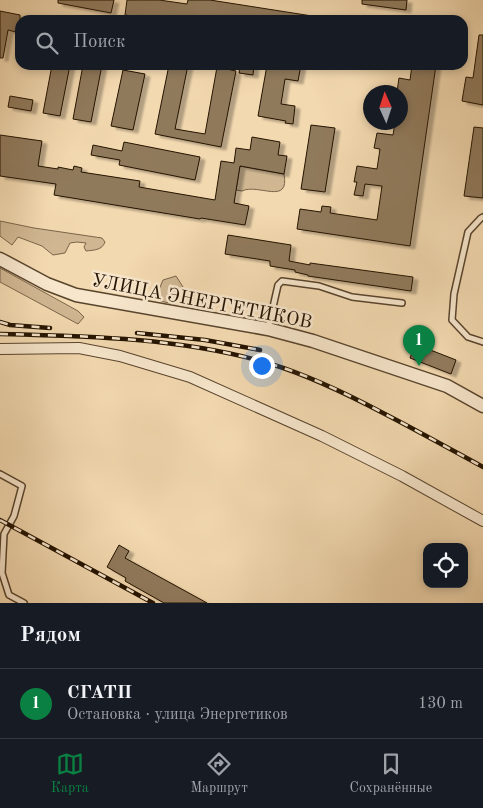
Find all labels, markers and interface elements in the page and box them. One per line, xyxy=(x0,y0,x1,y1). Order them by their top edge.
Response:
search box xyxy=(15,15,468,70)
icon: search xyxy=(33,29,61,57)
text: Поиск xyxy=(73,33,125,52)
north arrow xyxy=(363,85,408,130)
street label: УЛИЦА ЭНЕРГЕТИКОВ xyxy=(90,272,314,333)
pin: 1 xyxy=(403,325,435,366)
your location xyxy=(249,353,275,379)
map controls xyxy=(423,543,468,588)
button: locate xyxy=(423,543,468,588)
text: Рядом xyxy=(20,625,81,646)
text: СГАТП xyxy=(67,684,132,703)
text: 1 xyxy=(31,696,41,712)
text: 130 m xyxy=(418,696,463,712)
text: Остановка · улица Энергетиков xyxy=(67,707,288,723)
tab: Карта xyxy=(51,750,89,797)
tab: Маршрут xyxy=(190,750,248,797)
tab: Сохранённые xyxy=(350,750,432,797)

